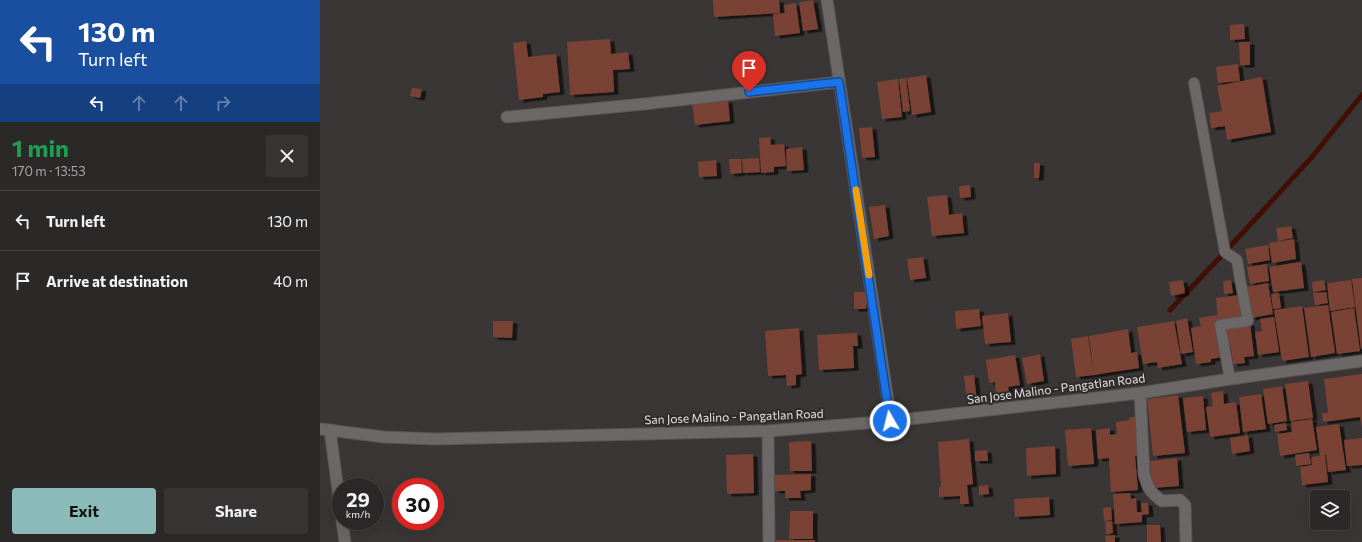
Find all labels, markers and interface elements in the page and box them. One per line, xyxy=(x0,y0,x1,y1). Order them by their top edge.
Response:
text: 130 m xyxy=(78,14,155,48)
icon: left xyxy=(12,16,64,68)
text: Turn left xyxy=(78,48,147,70)
pin xyxy=(732,51,766,92)
icon: arrive xyxy=(738,57,760,79)
icon: left xyxy=(86,92,108,114)
icon: ahead xyxy=(128,92,150,114)
icon: ahead xyxy=(170,92,192,114)
icon: right xyxy=(212,92,234,114)
text: 1 min xyxy=(12,133,69,162)
button: close xyxy=(266,135,308,177)
text: 170 m · 13:53 xyxy=(12,163,86,179)
icon: left xyxy=(12,210,34,232)
text: Turn left xyxy=(46,212,105,230)
text: 130 m xyxy=(267,212,308,230)
icon: arrive xyxy=(12,270,34,292)
text: Arrive at destination xyxy=(46,272,188,290)
text: 40 m xyxy=(273,272,308,290)
street label: San Jose Malino - Pangatlan Road xyxy=(966,370,1146,407)
position arrow xyxy=(869,400,911,442)
street label: San Jose Malino - Pangatlan Road xyxy=(644,406,824,427)
speed limit sign: 30 xyxy=(392,478,444,530)
text: 29 xyxy=(346,487,370,511)
button: Exit xyxy=(12,488,156,534)
button: Share xyxy=(164,488,308,534)
map controls xyxy=(1310,490,1350,530)
button: layers xyxy=(1310,490,1350,530)
text: km/h xyxy=(346,508,370,520)

